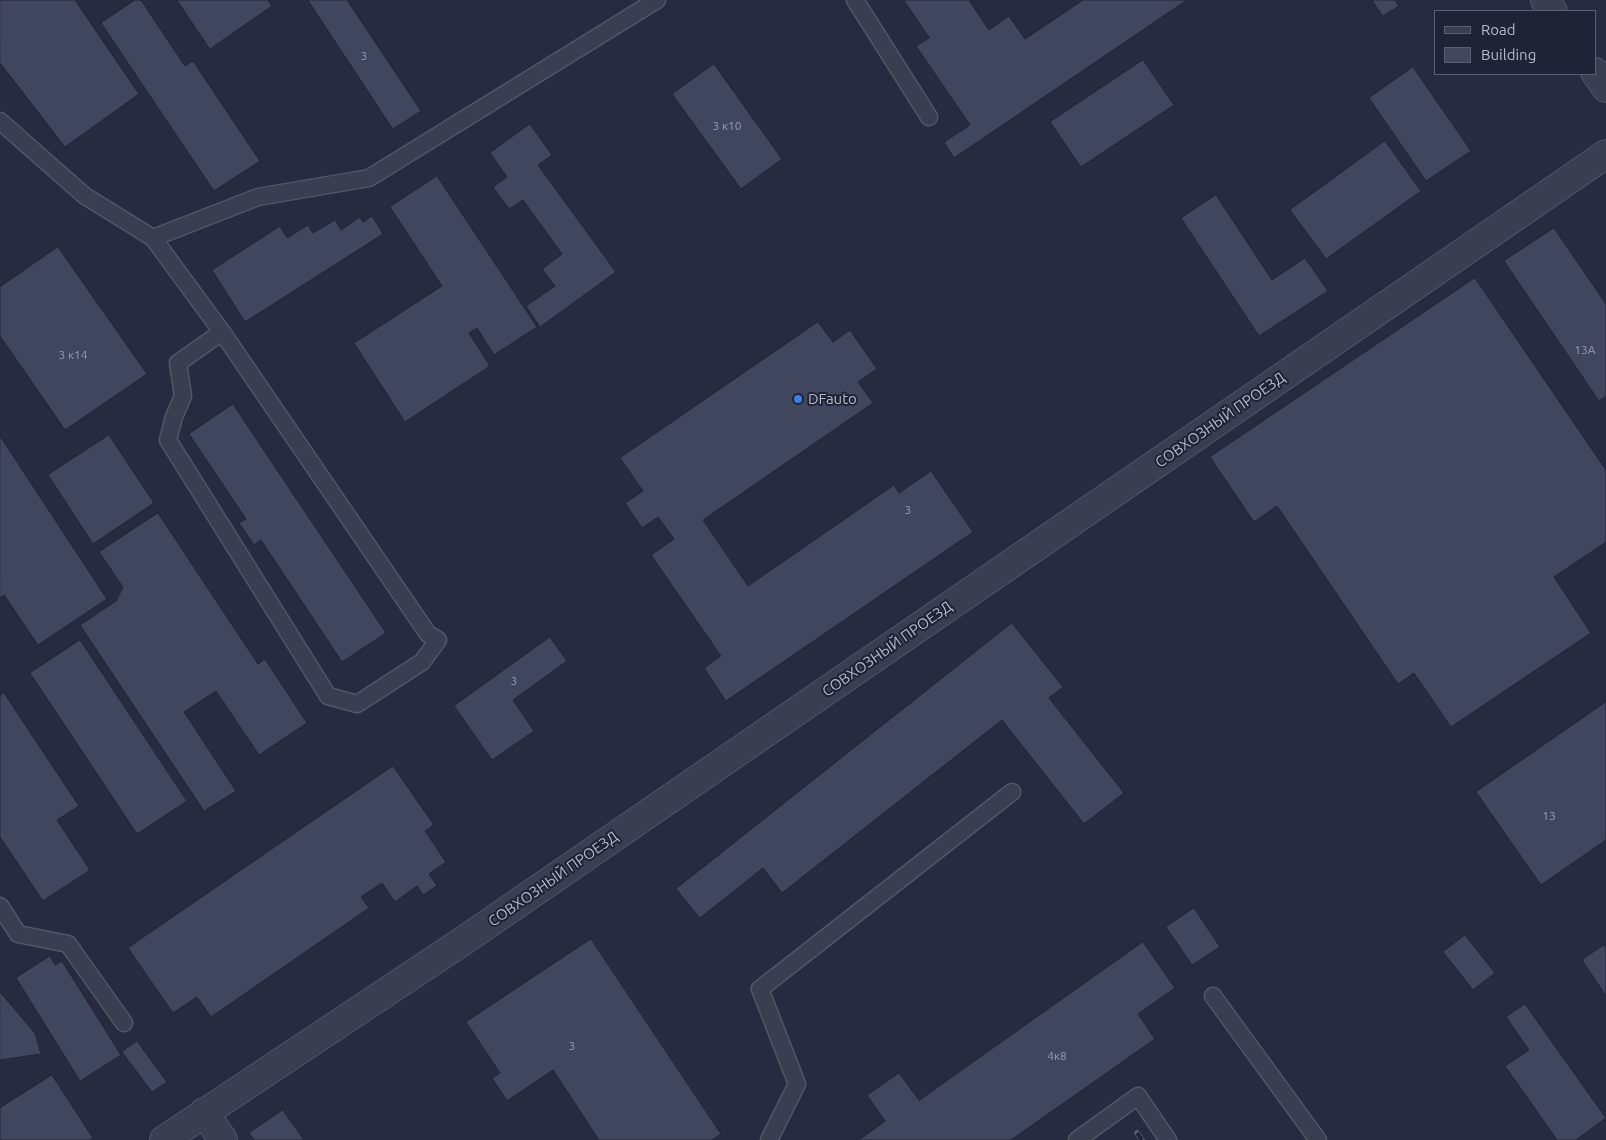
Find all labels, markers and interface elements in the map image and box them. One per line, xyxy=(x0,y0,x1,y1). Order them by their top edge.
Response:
legend xyxy=(1434,10,1596,75)
text: Road xyxy=(1481,21,1516,38)
text: Building xyxy=(1481,46,1536,63)
house number: 3 xyxy=(361,49,367,63)
house number: 3 к10 xyxy=(712,119,742,133)
house number: 13А xyxy=(1574,343,1596,357)
house number: 3 к14 xyxy=(58,348,88,362)
street label: СОВХОЗНЫЙ ПРОЕЗД xyxy=(1152,368,1288,472)
place label: DFauto xyxy=(808,390,857,408)
marker: DFauto xyxy=(792,393,804,405)
house number: 3 xyxy=(905,503,911,517)
street label: СОВХОЗНЫЙ ПРОЕЗД xyxy=(819,597,955,701)
house number: 3 xyxy=(511,674,517,688)
house number: 13 xyxy=(1542,809,1556,823)
street label: СОВХОЗНЫЙ ПРОЕЗД xyxy=(485,827,621,931)
house number: 3 xyxy=(569,1039,575,1053)
house number: 4к8 xyxy=(1047,1049,1067,1063)

